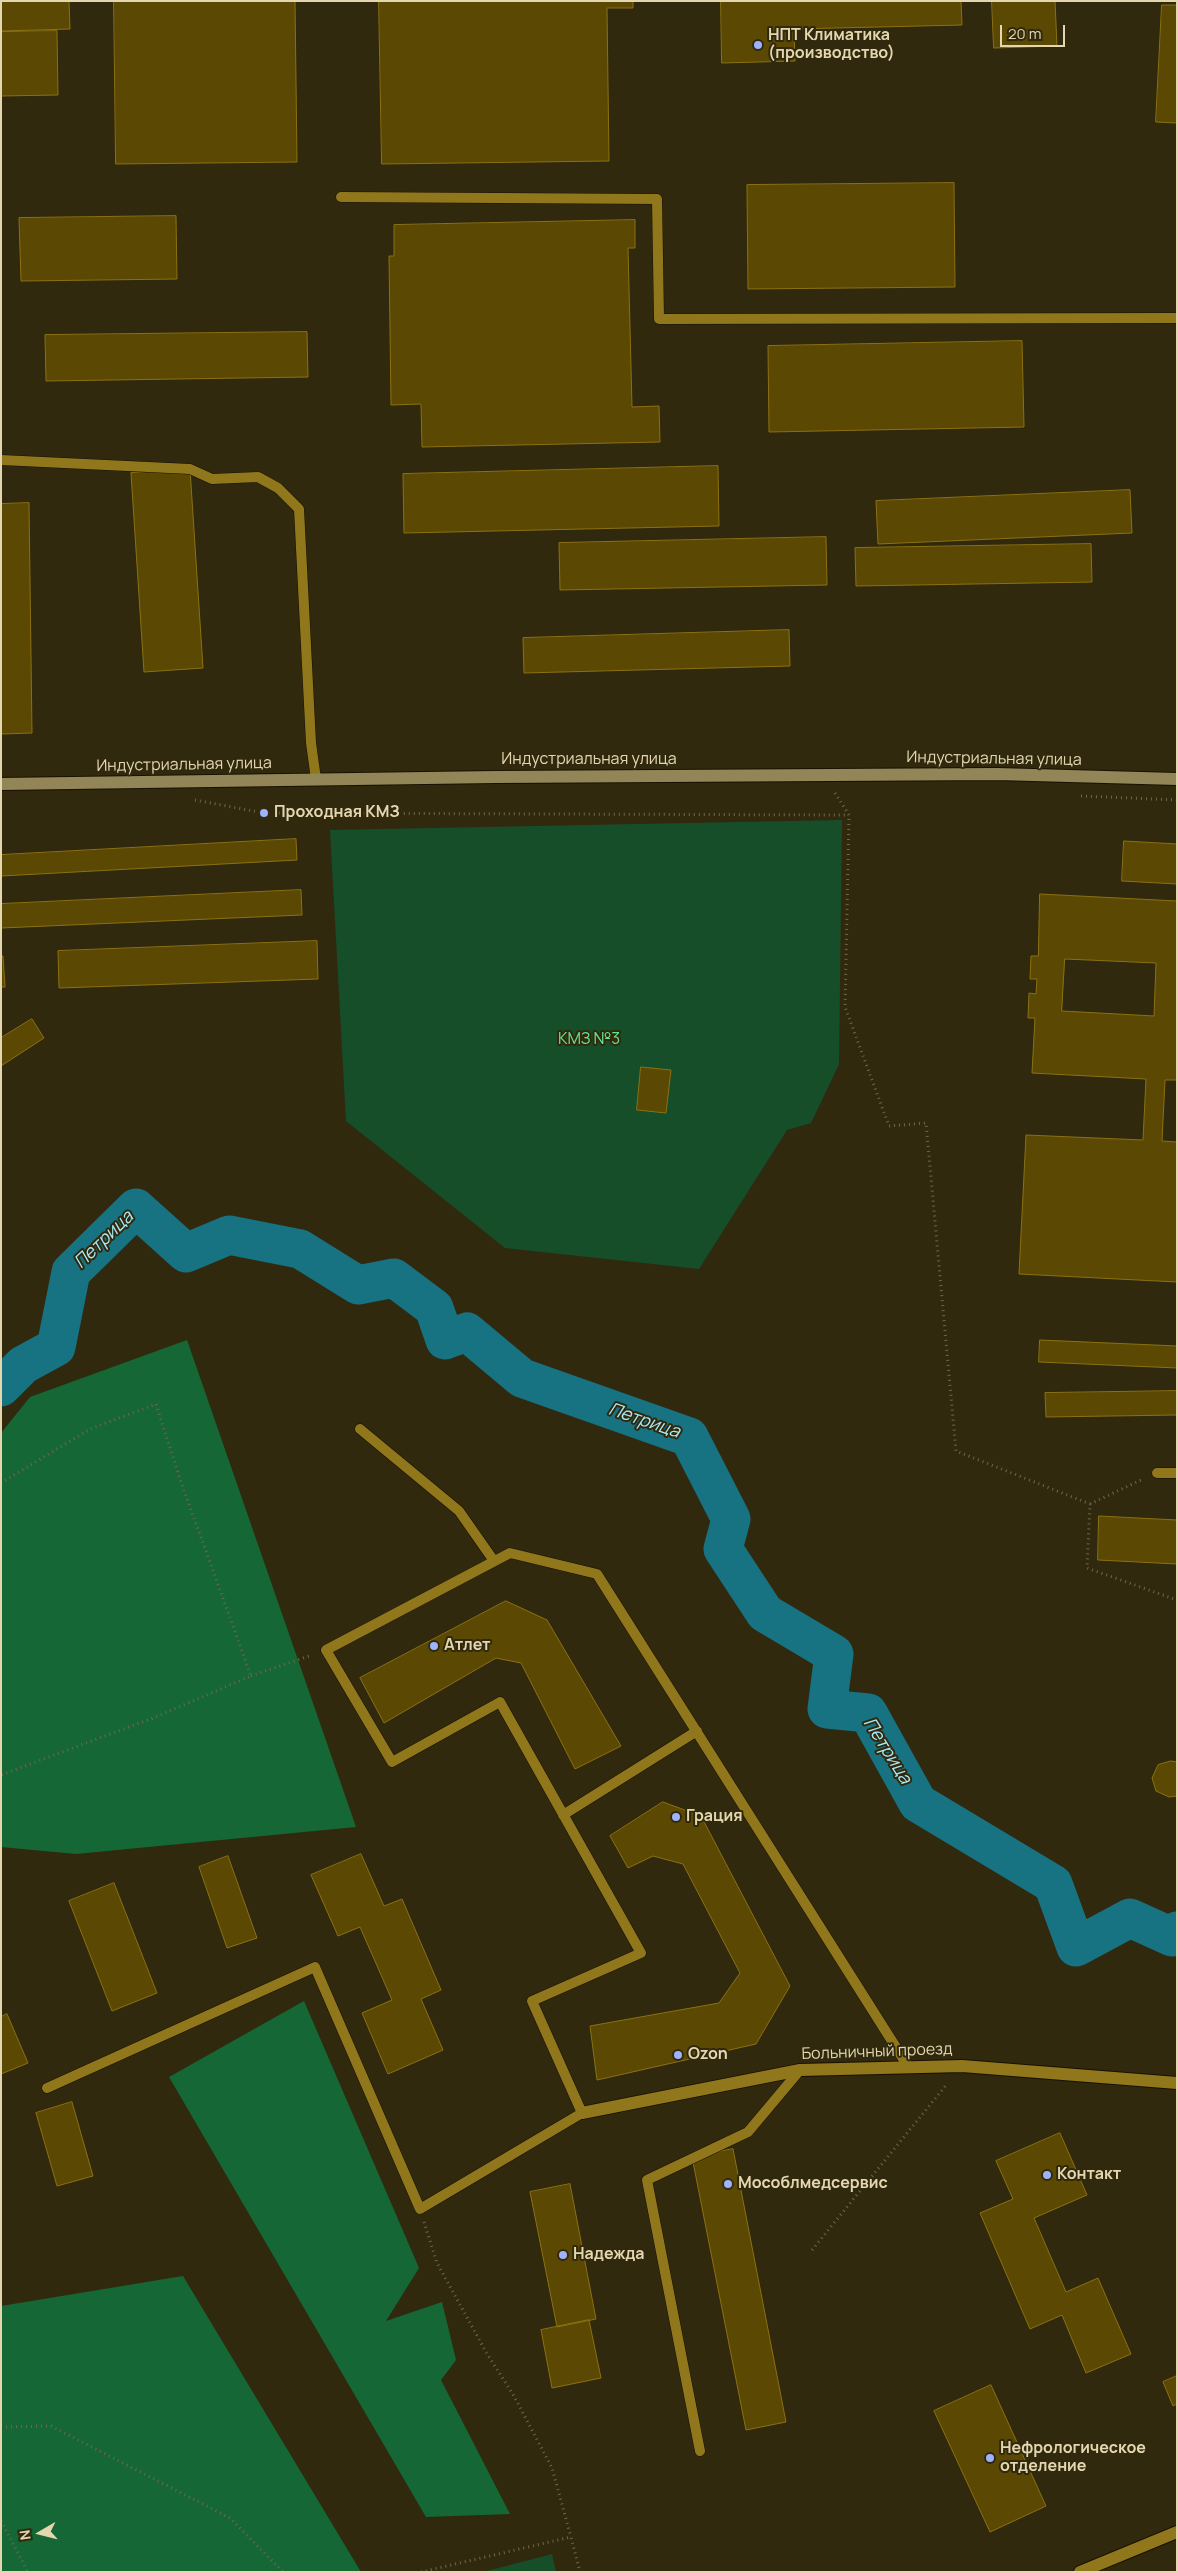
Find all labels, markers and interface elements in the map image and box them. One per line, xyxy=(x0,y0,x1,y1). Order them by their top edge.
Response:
scale bar xyxy=(1003,15,1068,47)
text: 20 m xyxy=(1008,23,1041,44)
place label: НПТ Климатика (производство) xyxy=(768,26,895,64)
marker: НПТ Климатика (производство) xyxy=(752,39,764,51)
street label: Индустриальная улица xyxy=(906,748,1082,770)
street label: Индустриальная улица xyxy=(501,750,677,770)
street label: Индустриальная улица xyxy=(96,754,272,776)
place label: Проходная КМЗ xyxy=(274,803,400,823)
marker: Проходная КМЗ xyxy=(258,807,270,819)
park label: КМЗ №3 xyxy=(558,1030,620,1050)
water label: Петрица xyxy=(70,1207,138,1273)
water label: Петрица xyxy=(606,1399,682,1443)
place label: Атлет xyxy=(444,1636,491,1656)
marker: Атлет xyxy=(428,1640,440,1652)
water label: Петрица xyxy=(858,1714,916,1788)
place label: Грация xyxy=(686,1807,742,1827)
marker: Грация xyxy=(670,1811,682,1823)
street label: Больничный проезд xyxy=(801,2040,953,2064)
place label: Ozon xyxy=(688,2045,728,2065)
marker: Ozon xyxy=(672,2049,684,2061)
place label: Контакт xyxy=(1057,2165,1121,2185)
marker: Контакт xyxy=(1041,2169,1053,2181)
place label: Мособлмедсервис xyxy=(738,2174,888,2194)
marker: Мособлмедсервис xyxy=(722,2178,734,2190)
place label: Надежда xyxy=(573,2245,644,2265)
marker: Надежда xyxy=(557,2249,569,2261)
place label: Нефрологическое отделение xyxy=(1000,2439,1146,2477)
marker: Нефрологическое отделение xyxy=(984,2452,996,2464)
north arrow xyxy=(15,2508,65,2558)
text: N xyxy=(15,2529,35,2541)

